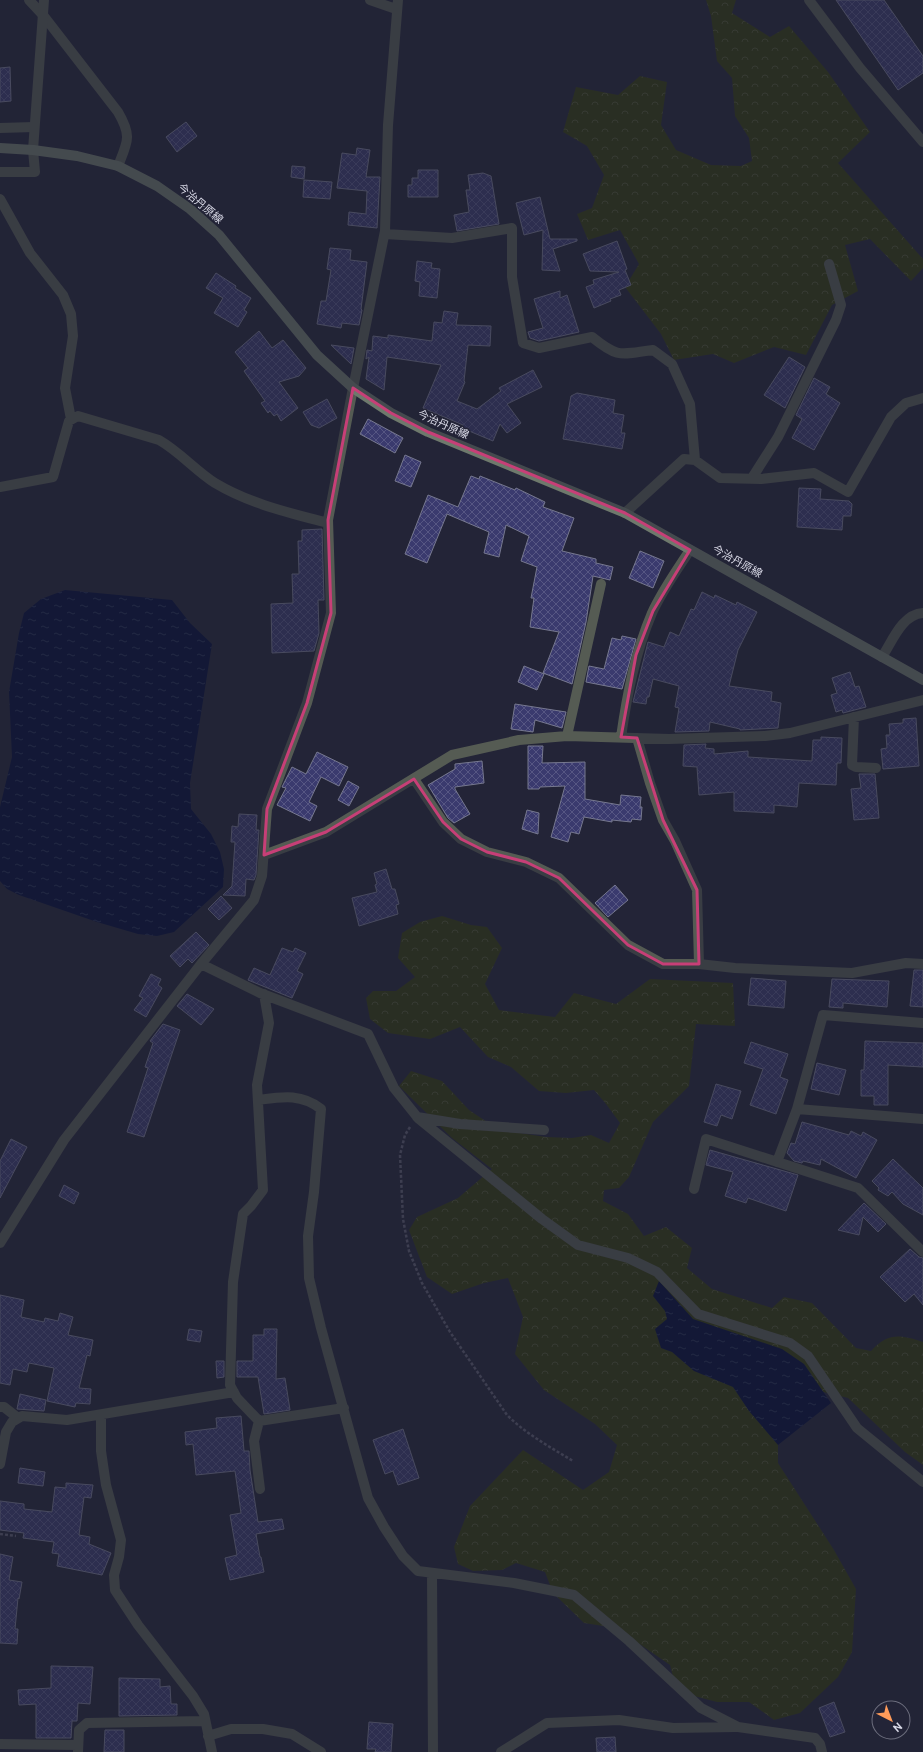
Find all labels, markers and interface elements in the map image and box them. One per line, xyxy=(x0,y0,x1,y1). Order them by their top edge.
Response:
street label: 今治丹原線 xyxy=(174,181,226,227)
street label: 今治丹原線 xyxy=(415,407,471,443)
street label: 今治丹原線 xyxy=(710,543,764,581)
north arrow xyxy=(871,1700,911,1740)
text: N xyxy=(889,1719,905,1735)

